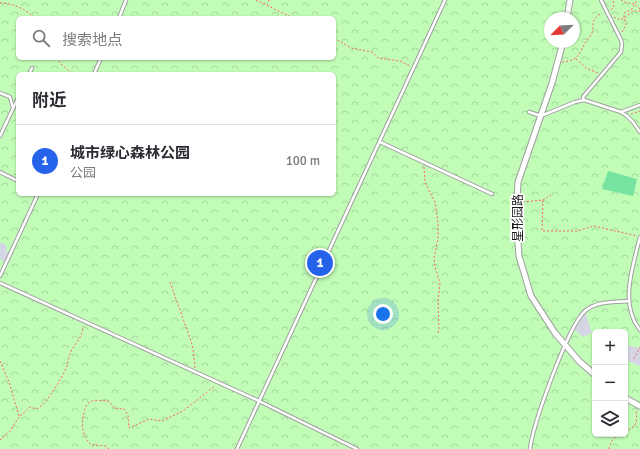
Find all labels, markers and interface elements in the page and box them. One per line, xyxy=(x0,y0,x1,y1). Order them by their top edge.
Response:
north arrow xyxy=(544,12,580,48)
search box xyxy=(16,16,336,60)
icon: search xyxy=(30,27,52,49)
text: 搜索地点 xyxy=(62,31,122,49)
text: 附近 xyxy=(32,90,66,111)
text: 城市绿心森林公园 xyxy=(70,144,190,162)
text: 1 xyxy=(41,153,49,169)
text: 100 m xyxy=(286,153,320,169)
text: 公园 xyxy=(70,165,96,181)
street label: 星形园路 xyxy=(511,194,526,242)
pin: 1 xyxy=(307,248,333,278)
your location xyxy=(373,304,393,324)
map controls xyxy=(592,329,628,437)
button: + xyxy=(592,329,628,365)
button: − xyxy=(592,365,628,401)
button: layers xyxy=(592,401,628,437)

